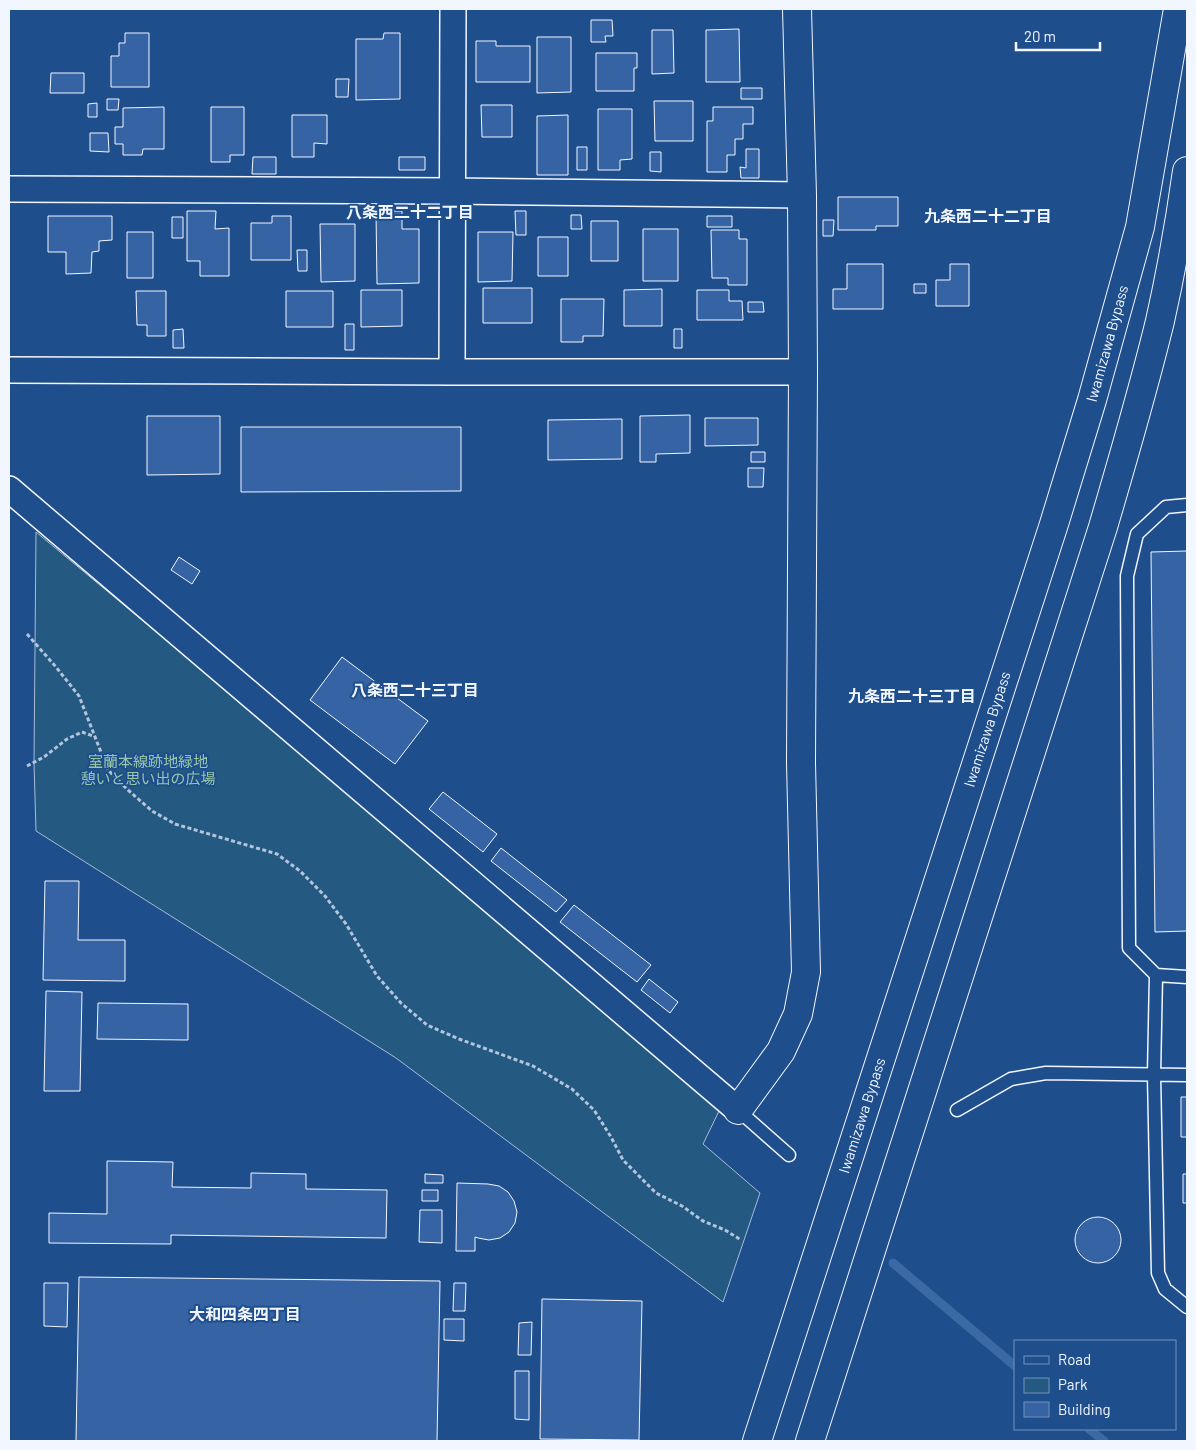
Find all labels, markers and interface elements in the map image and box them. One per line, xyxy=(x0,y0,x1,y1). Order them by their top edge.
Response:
scale bar xyxy=(1016,20,1100,52)
text: 20 m xyxy=(1024,27,1056,45)
district label: 八条西二十二丁目 xyxy=(346,202,474,221)
district label: 九条西二十二丁目 xyxy=(924,206,1052,225)
street label: Iwamizawa Bypass xyxy=(1082,283,1131,404)
street label: Iwamizawa Bypass xyxy=(959,669,1014,789)
district label: 八条西二十三丁目 xyxy=(351,680,479,699)
district label: 九条西二十三丁目 xyxy=(848,686,976,705)
park label: 室蘭本線跡地緑地 憩いと思い出の広場 xyxy=(80,752,216,787)
street label: Iwamizawa Bypass xyxy=(834,1055,889,1175)
district label: 大和四条四丁目 xyxy=(189,1304,301,1323)
legend xyxy=(1014,1340,1176,1430)
text: Road xyxy=(1058,1350,1091,1368)
text: Park xyxy=(1058,1375,1088,1393)
text: Building xyxy=(1058,1400,1111,1418)

